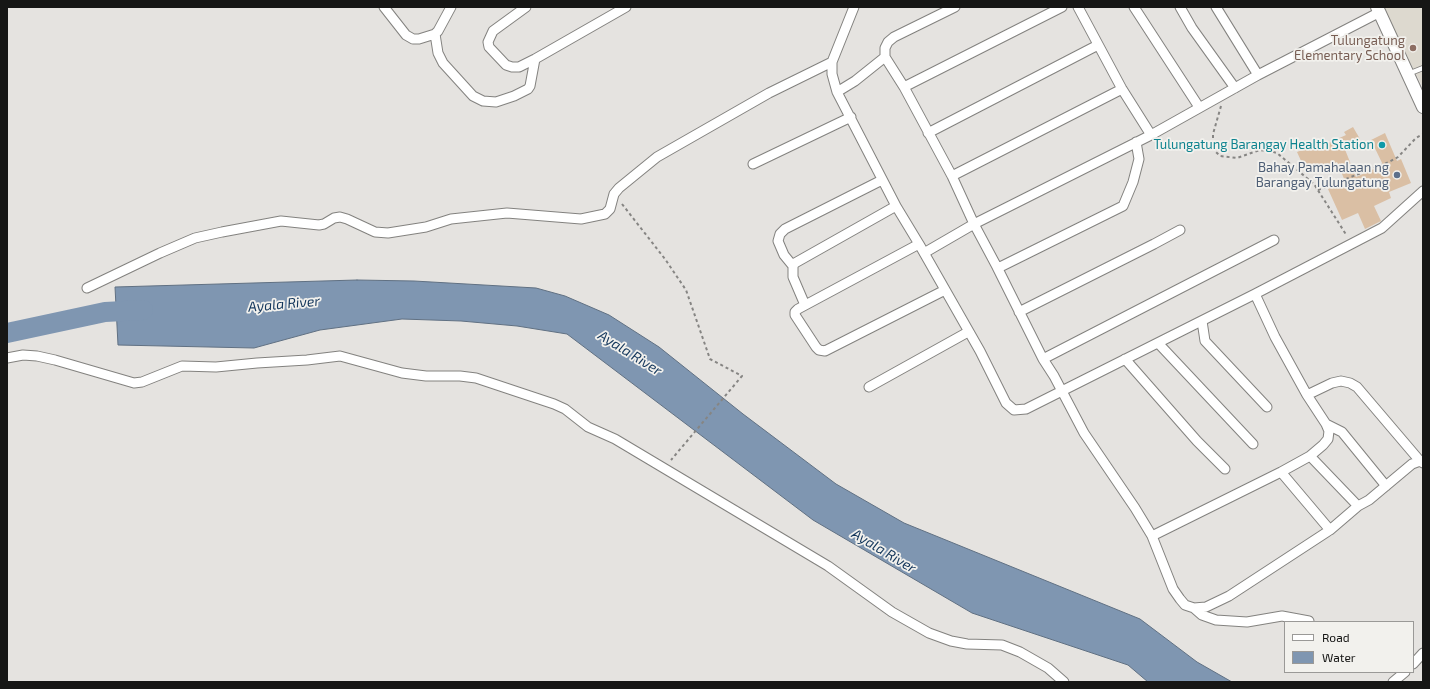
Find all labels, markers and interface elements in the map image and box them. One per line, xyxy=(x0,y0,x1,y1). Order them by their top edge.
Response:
place label: Tulungatung Elementary School xyxy=(1294,33,1405,64)
marker: Tulungatung Elementary School xyxy=(1408,43,1418,53)
place label: Tulungatung Barangay Health Station xyxy=(1153,137,1374,153)
marker: Tulungatung Barangay Health Station xyxy=(1377,140,1387,150)
place label: Bahay Pamahalaan ng Barangay Tulungatung xyxy=(1256,160,1389,191)
marker: Bahay Pamahalaan ng Barangay Tulungatung xyxy=(1392,170,1402,180)
water label: Ayala River xyxy=(247,293,321,315)
water label: Ayala River xyxy=(595,327,665,379)
water label: Ayala River xyxy=(849,525,919,577)
legend xyxy=(1284,621,1414,673)
text: Road xyxy=(1322,630,1350,644)
text: Water xyxy=(1322,650,1356,664)

